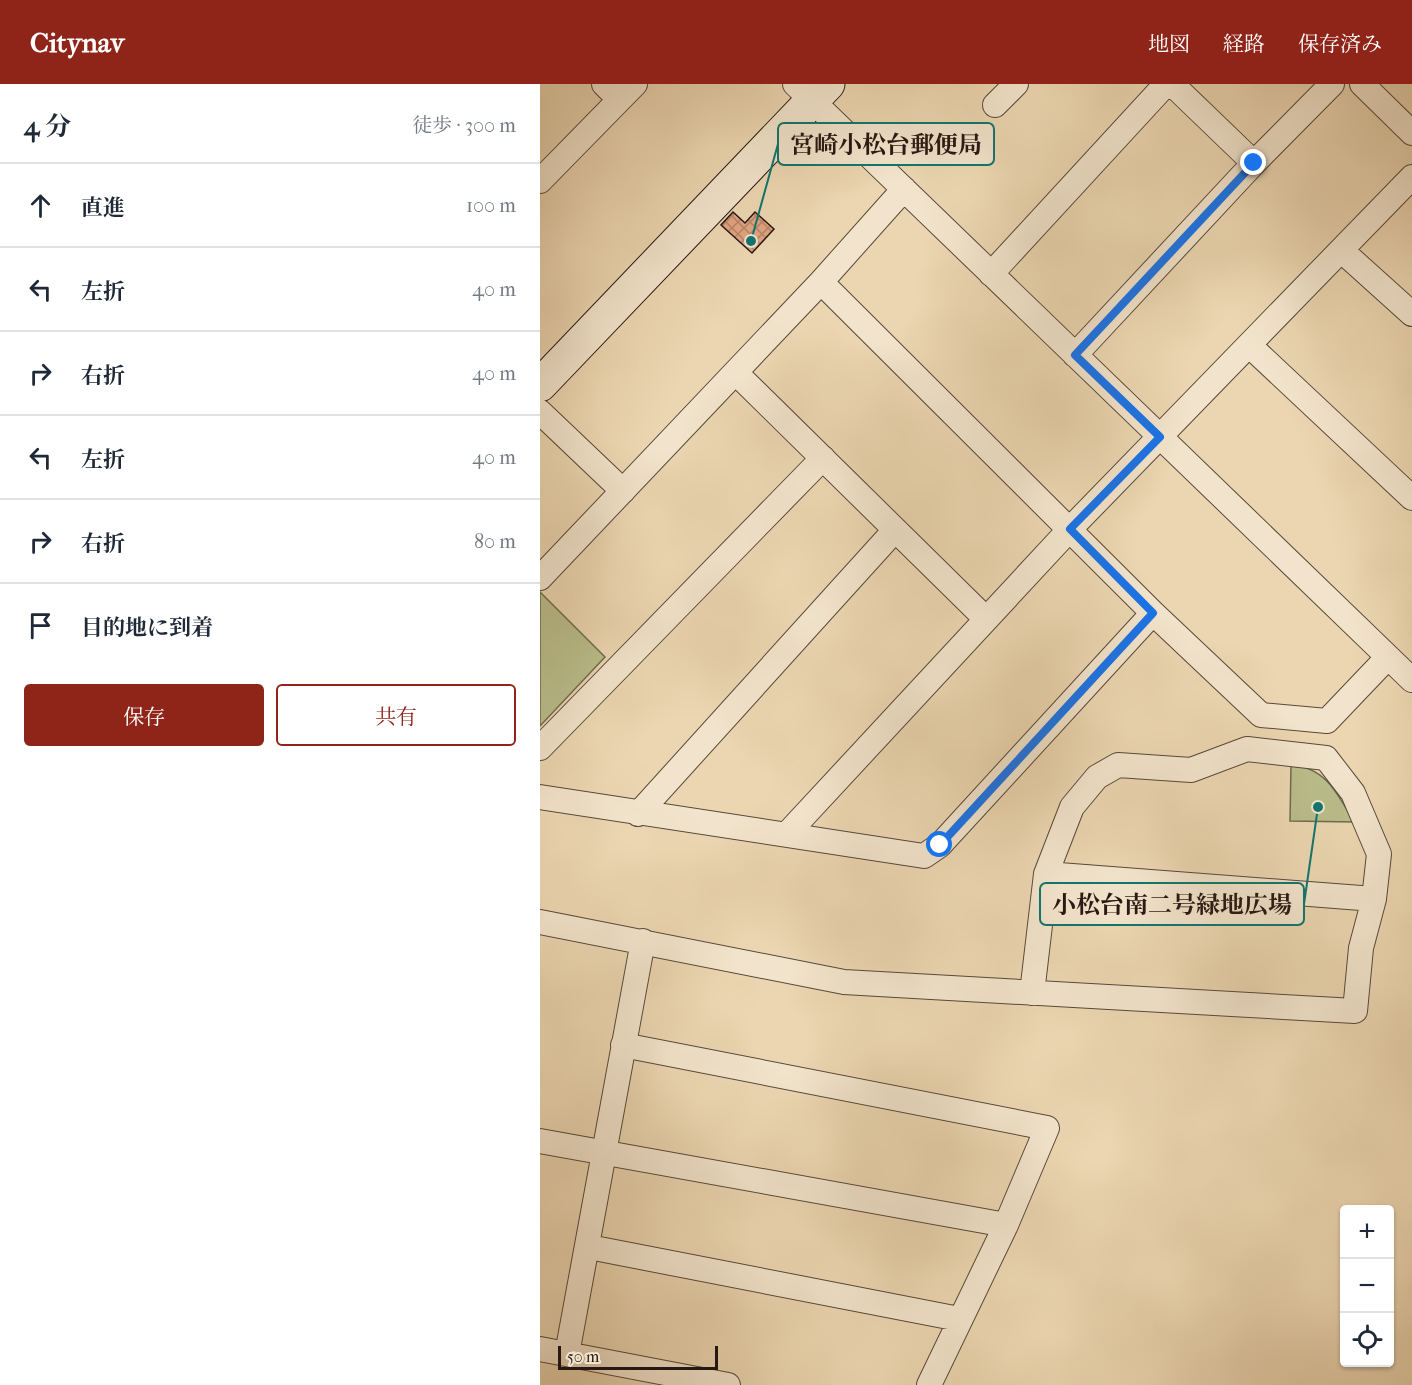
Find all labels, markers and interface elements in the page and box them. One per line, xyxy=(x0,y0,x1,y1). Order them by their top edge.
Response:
text: Citynav xyxy=(30,26,124,59)
text: 地図 xyxy=(1148,32,1190,56)
text: 経路 xyxy=(1223,32,1265,56)
text: 保存済み xyxy=(1298,32,1382,56)
text: 4 分 xyxy=(24,111,71,142)
text: 徒歩 · 300 m xyxy=(412,114,516,137)
callout: 宮崎小松台郵便局 xyxy=(778,123,994,165)
text: 宮崎小松台郵便局 xyxy=(790,131,982,159)
route end xyxy=(1240,149,1266,175)
icon: ahead xyxy=(24,189,57,222)
text: 100 m xyxy=(466,194,516,217)
text: 直進 xyxy=(81,195,125,221)
icon: left xyxy=(24,273,57,306)
text: 40 m xyxy=(472,278,516,301)
text: 左折 xyxy=(81,279,125,305)
icon: right xyxy=(24,357,57,390)
text: 40 m xyxy=(472,362,516,385)
text: 右折 xyxy=(81,363,125,389)
icon: left xyxy=(24,441,57,474)
text: 40 m xyxy=(472,446,516,469)
text: 左折 xyxy=(81,447,125,473)
icon: right xyxy=(24,525,57,558)
text: 80 m xyxy=(474,530,516,553)
text: 右折 xyxy=(81,531,125,557)
icon: arrive xyxy=(24,609,57,642)
text: 目的地に到着 xyxy=(81,615,213,641)
button: 保存 xyxy=(24,684,264,746)
button: 共有 xyxy=(276,684,516,746)
route start xyxy=(926,831,952,857)
callout: 小松台南二号緑地広場 xyxy=(1040,883,1304,925)
text: 小松台南二号緑地広場 xyxy=(1052,891,1292,919)
map controls xyxy=(1340,1205,1394,1367)
button: + xyxy=(1340,1205,1394,1259)
button: − xyxy=(1340,1259,1394,1313)
button: locate xyxy=(1340,1313,1394,1367)
scale bar xyxy=(558,1343,718,1370)
text: 50 m xyxy=(567,1347,599,1366)

